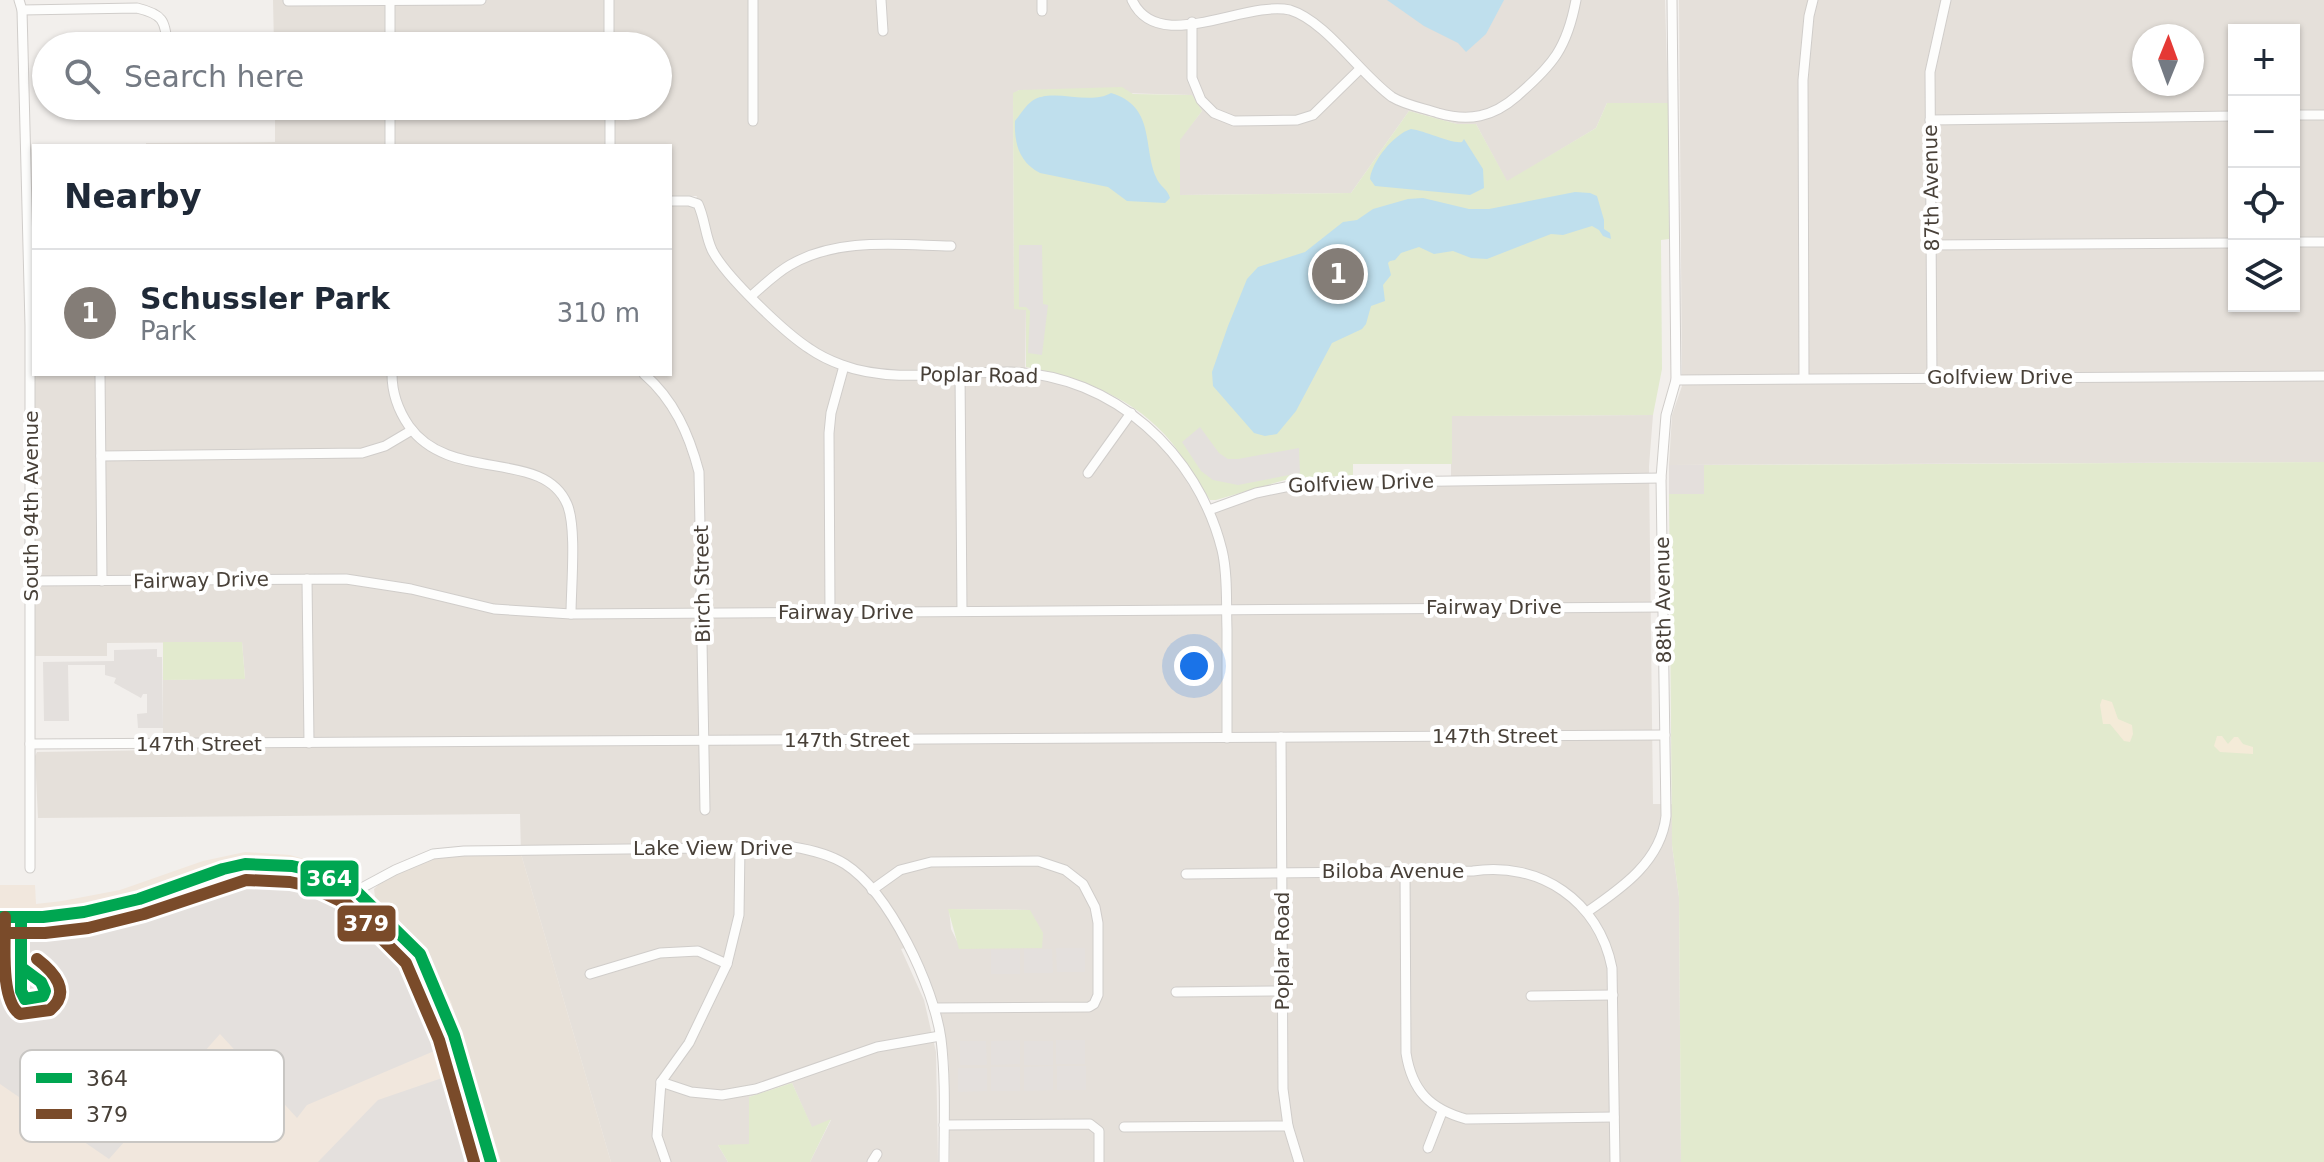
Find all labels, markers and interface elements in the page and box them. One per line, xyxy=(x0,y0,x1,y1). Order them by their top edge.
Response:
north arrow xyxy=(2132,24,2204,96)
map controls xyxy=(2228,24,2300,312)
button: + xyxy=(2228,24,2300,96)
search box xyxy=(32,32,672,120)
icon: search xyxy=(60,54,104,98)
text: Search here xyxy=(124,59,304,94)
button: − xyxy=(2228,96,2300,168)
street label: 87th Avenue xyxy=(1918,124,1944,252)
button: locate xyxy=(2228,168,2300,240)
text: Nearby xyxy=(64,176,202,216)
button: layers xyxy=(2228,240,2300,312)
pin: 1 xyxy=(1312,244,1364,304)
text: Schussler Park xyxy=(140,281,390,316)
text: 1 xyxy=(81,298,99,328)
text: 310 m xyxy=(557,298,640,328)
text: Park xyxy=(140,316,196,346)
street label: Poplar Road xyxy=(919,362,1039,388)
street label: Golfview Drive xyxy=(1927,365,2073,389)
street label: South 94th Avenue xyxy=(19,410,43,602)
street label: Golfview Drive xyxy=(1288,468,1434,498)
street label: Birch Street xyxy=(689,525,715,643)
street label: 88th Avenue xyxy=(1650,536,1676,664)
street label: Fairway Drive xyxy=(133,567,269,593)
street label: Fairway Drive xyxy=(1426,595,1562,619)
street label: Fairway Drive xyxy=(778,600,914,624)
your location xyxy=(1174,646,1214,686)
street label: 147th Street xyxy=(1432,724,1558,748)
street label: 147th Street xyxy=(784,728,910,752)
street label: 147th Street xyxy=(136,732,262,756)
street label: Lake View Drive xyxy=(633,836,793,860)
line badge: 364 xyxy=(299,859,360,898)
street label: Biloba Avenue xyxy=(1322,859,1464,883)
text: 364 xyxy=(306,866,352,891)
street label: Poplar Road xyxy=(1270,892,1294,1010)
line badge: 379 xyxy=(336,904,397,943)
text: 379 xyxy=(343,911,389,936)
legend xyxy=(20,1050,284,1142)
text: 364 xyxy=(86,1066,128,1091)
text: 379 xyxy=(86,1102,128,1127)

